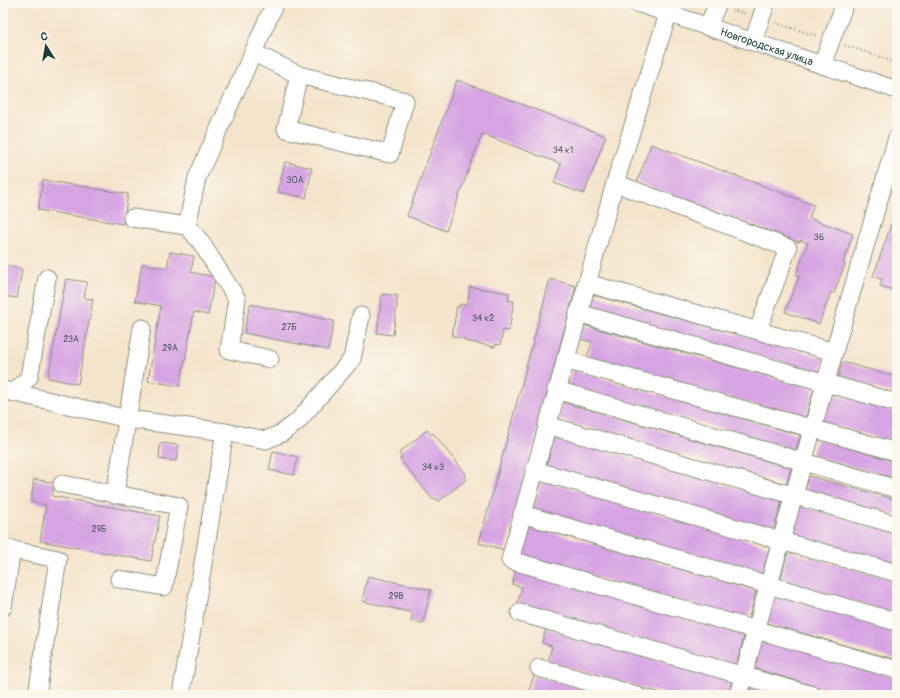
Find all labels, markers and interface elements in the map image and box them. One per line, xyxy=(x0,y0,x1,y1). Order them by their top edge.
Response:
street label: Новгородская улица xyxy=(719,25,815,68)
north arrow xyxy=(26,26,66,66)
text: С xyxy=(40,30,49,44)
house number: 34 к1 xyxy=(553,145,573,156)
house number: 30А xyxy=(286,175,304,186)
house number: 36 xyxy=(814,232,824,243)
house number: 34 к2 xyxy=(472,313,494,324)
house number: 27Б xyxy=(281,322,297,333)
house number: 23А xyxy=(63,334,79,345)
house number: 29А xyxy=(162,343,178,354)
house number: 34 к3 xyxy=(422,462,444,473)
house number: 29Б xyxy=(91,524,107,535)
house number: 29В xyxy=(389,591,403,602)

